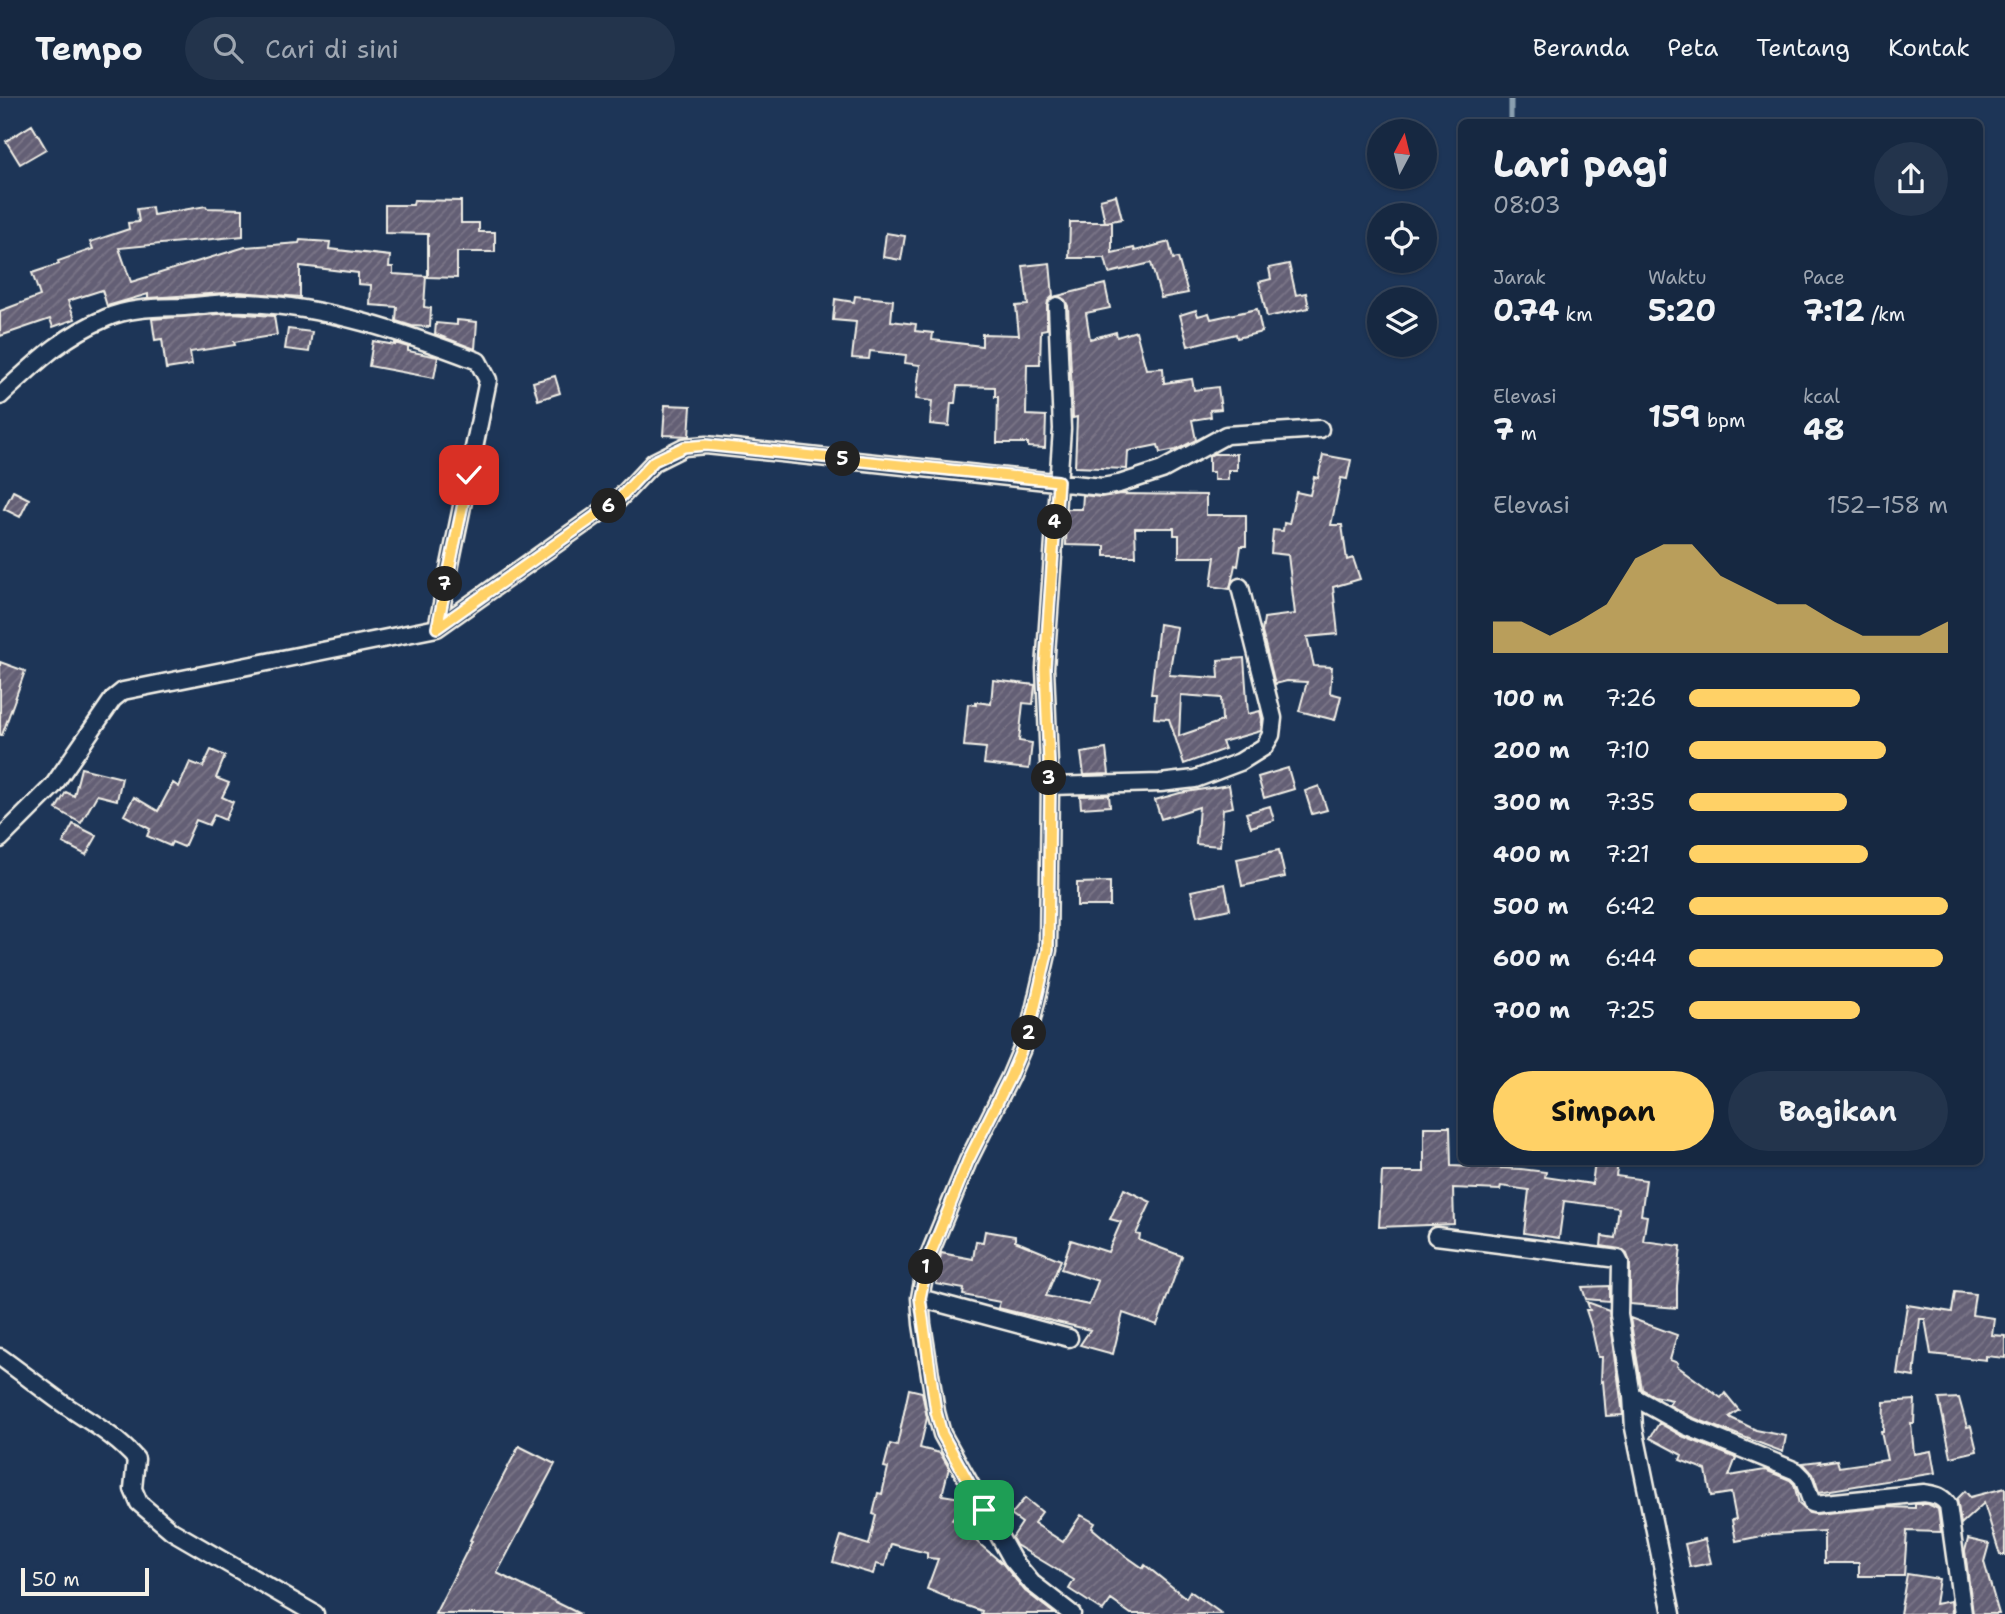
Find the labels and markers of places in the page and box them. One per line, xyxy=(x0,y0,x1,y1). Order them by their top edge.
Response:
pin: 5 xyxy=(826,442,860,476)
pin xyxy=(439,445,499,505)
pin: 6 xyxy=(592,488,626,524)
pin: 4 xyxy=(1038,504,1072,540)
pin: 7 xyxy=(428,566,462,602)
pin: 3 xyxy=(1032,760,1066,796)
pin: 2 xyxy=(1012,1016,1046,1051)
pin: 1 xyxy=(908,1250,944,1284)
pin xyxy=(954,1480,1014,1540)

